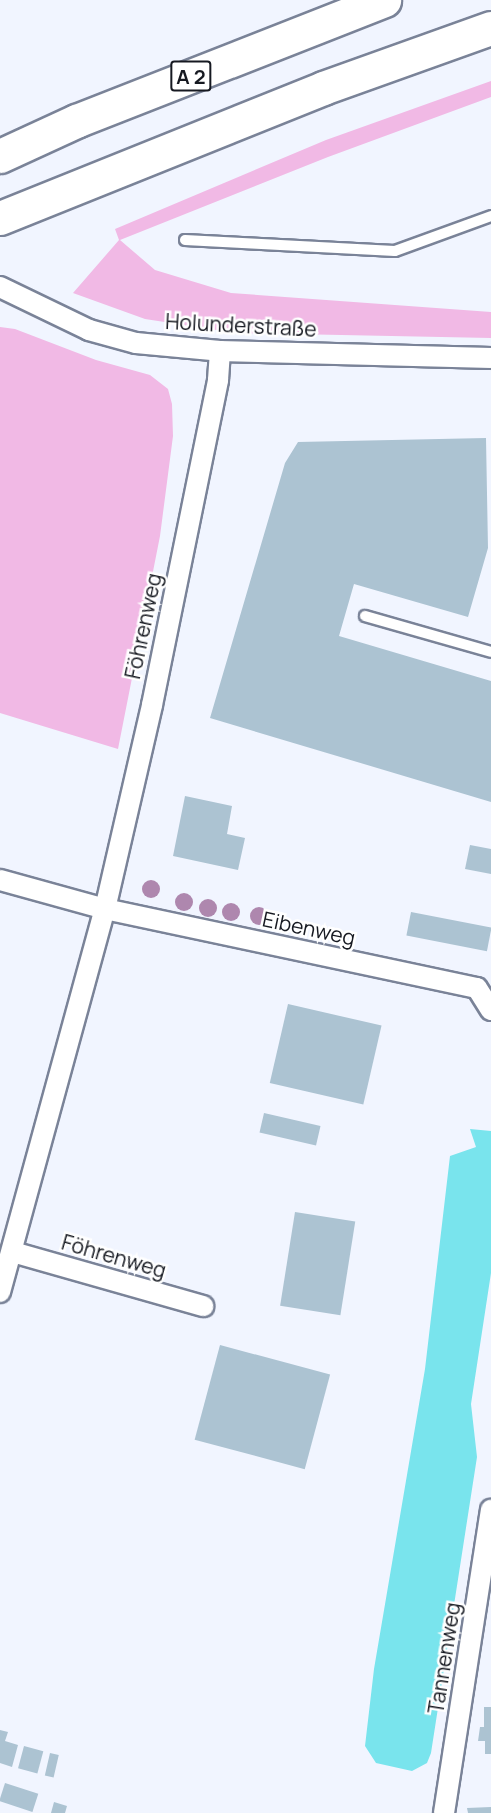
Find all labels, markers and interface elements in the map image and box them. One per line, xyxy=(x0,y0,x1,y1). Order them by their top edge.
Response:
road number: A 2 xyxy=(170,59,212,93)
street label: Holunderstraße xyxy=(165,308,317,342)
street label: Föhrenweg xyxy=(120,571,166,681)
street label: Eibenweg xyxy=(260,906,358,950)
street label: Föhrenweg xyxy=(59,1229,169,1283)
street label: Tannenweg xyxy=(423,1601,465,1715)

